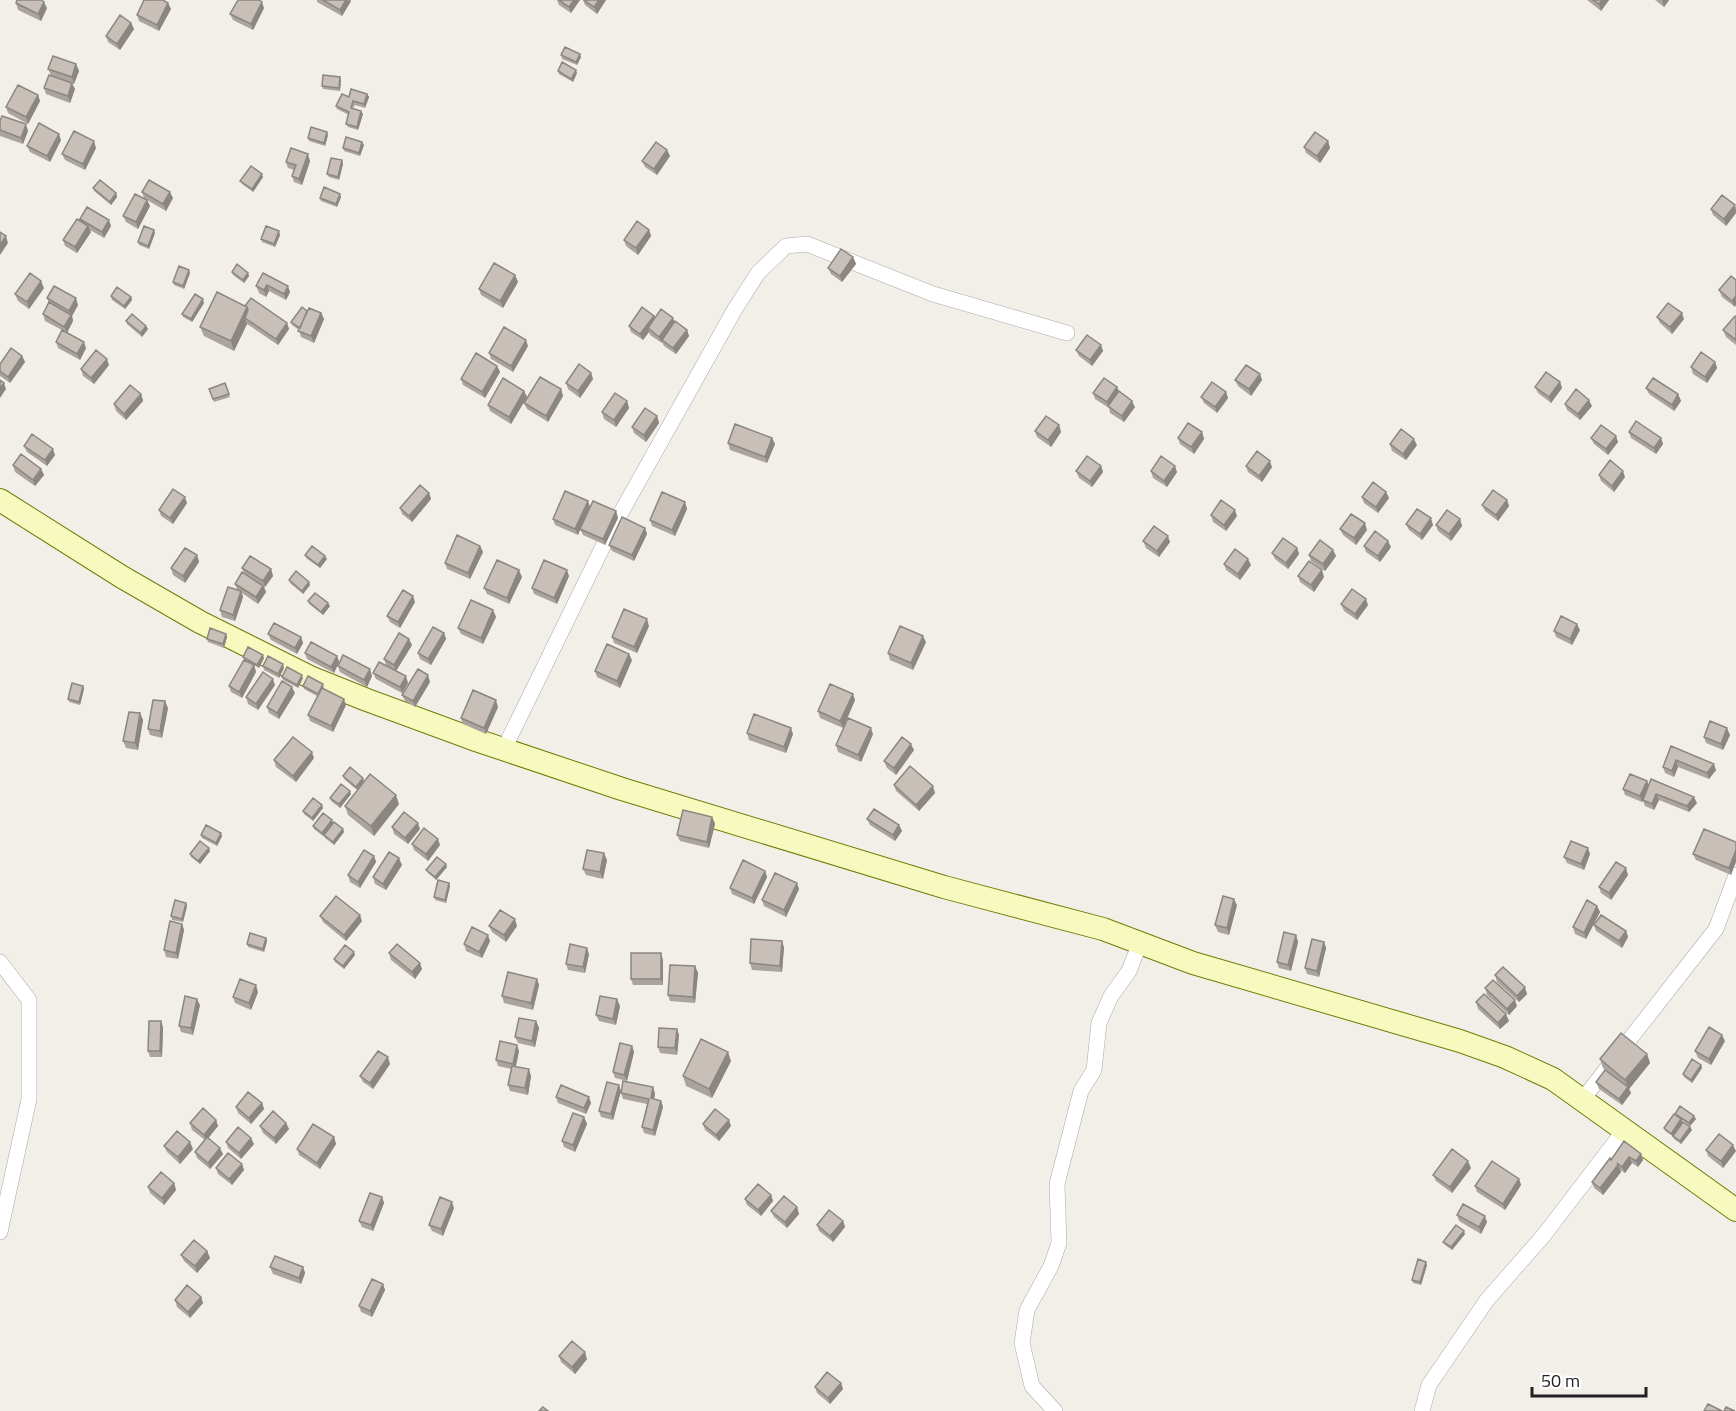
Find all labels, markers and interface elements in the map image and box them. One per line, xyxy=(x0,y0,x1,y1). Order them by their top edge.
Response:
scale bar xyxy=(1532,1360,1646,1398)
text: 50 m xyxy=(1541,1367,1580,1394)

